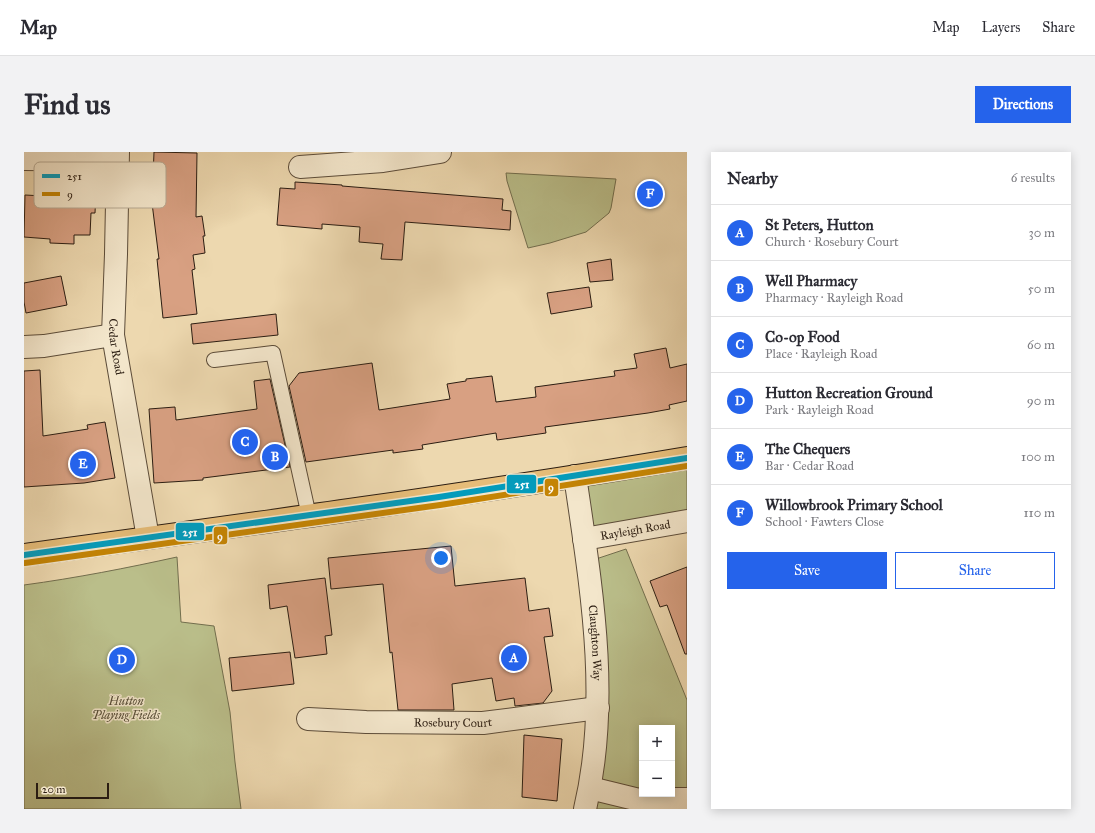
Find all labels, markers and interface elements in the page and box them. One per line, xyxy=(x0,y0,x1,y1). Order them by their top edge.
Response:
text: Map xyxy=(20,16,57,39)
text: Map xyxy=(932,19,960,36)
text: Layers xyxy=(982,19,1020,36)
text: Share xyxy=(1042,19,1075,36)
button: Directions xyxy=(975,86,1071,123)
text: Find us xyxy=(24,87,110,122)
legend xyxy=(34,162,166,208)
text: Nearby xyxy=(727,168,778,189)
text: 251 xyxy=(67,170,82,183)
text: 6 results xyxy=(1011,170,1055,186)
pin: F xyxy=(637,179,663,209)
text: 9 xyxy=(67,188,73,201)
text: St Peters, Hutton xyxy=(765,216,874,234)
text: A xyxy=(736,225,744,241)
text: 30 m xyxy=(1029,225,1055,241)
text: Church · Rosebury Court xyxy=(765,234,899,250)
text: Well Pharmacy xyxy=(765,272,857,290)
text: B xyxy=(736,281,744,297)
text: 50 m xyxy=(1028,281,1055,297)
text: Pharmacy · Rayleigh Road xyxy=(765,290,903,306)
street label: Cedar Road xyxy=(106,318,127,376)
text: Co-op Food xyxy=(765,328,840,346)
text: C xyxy=(736,337,744,353)
text: 60 m xyxy=(1027,337,1055,353)
text: Place · Rayleigh Road xyxy=(765,346,878,362)
text: Hutton Recreation Ground xyxy=(765,384,933,402)
text: D xyxy=(735,393,745,409)
text: 90 m xyxy=(1027,393,1055,409)
text: Park · Rayleigh Road xyxy=(765,402,874,418)
pin: C xyxy=(232,427,258,457)
text: The Chequers xyxy=(765,440,850,458)
pin: B xyxy=(262,442,288,472)
pin: E xyxy=(70,449,96,479)
text: E xyxy=(735,449,745,465)
text: 100 m xyxy=(1021,449,1055,465)
text: Bar · Cedar Road xyxy=(765,458,854,474)
line badge: 251 xyxy=(506,474,537,494)
text: 251 xyxy=(515,478,530,491)
line badge: 9 xyxy=(544,478,559,497)
text: 9 xyxy=(548,481,554,495)
text: Willowbrook Primary School xyxy=(765,496,943,514)
text: F xyxy=(736,505,744,521)
text: 110 m xyxy=(1023,505,1055,521)
text: School · Fawters Close xyxy=(765,514,884,530)
street label: Rayleigh Road xyxy=(599,517,671,543)
line badge: 251 xyxy=(175,522,205,541)
text: 251 xyxy=(183,526,198,539)
line badge: 9 xyxy=(213,526,228,545)
text: 9 xyxy=(217,530,223,544)
your location xyxy=(431,548,451,568)
button: Save xyxy=(727,552,887,589)
button: Share xyxy=(895,552,1055,589)
street label: Claughton Way xyxy=(586,604,604,681)
pin: A xyxy=(501,643,527,673)
pin: D xyxy=(109,645,135,675)
park label: Hutton Playing Fields xyxy=(92,694,160,722)
street label: Rosebury Court xyxy=(414,715,494,730)
map controls xyxy=(639,725,675,797)
button: + xyxy=(639,725,675,761)
button: − xyxy=(639,761,675,797)
scale bar xyxy=(36,781,109,800)
text: 20 m xyxy=(42,783,65,796)

